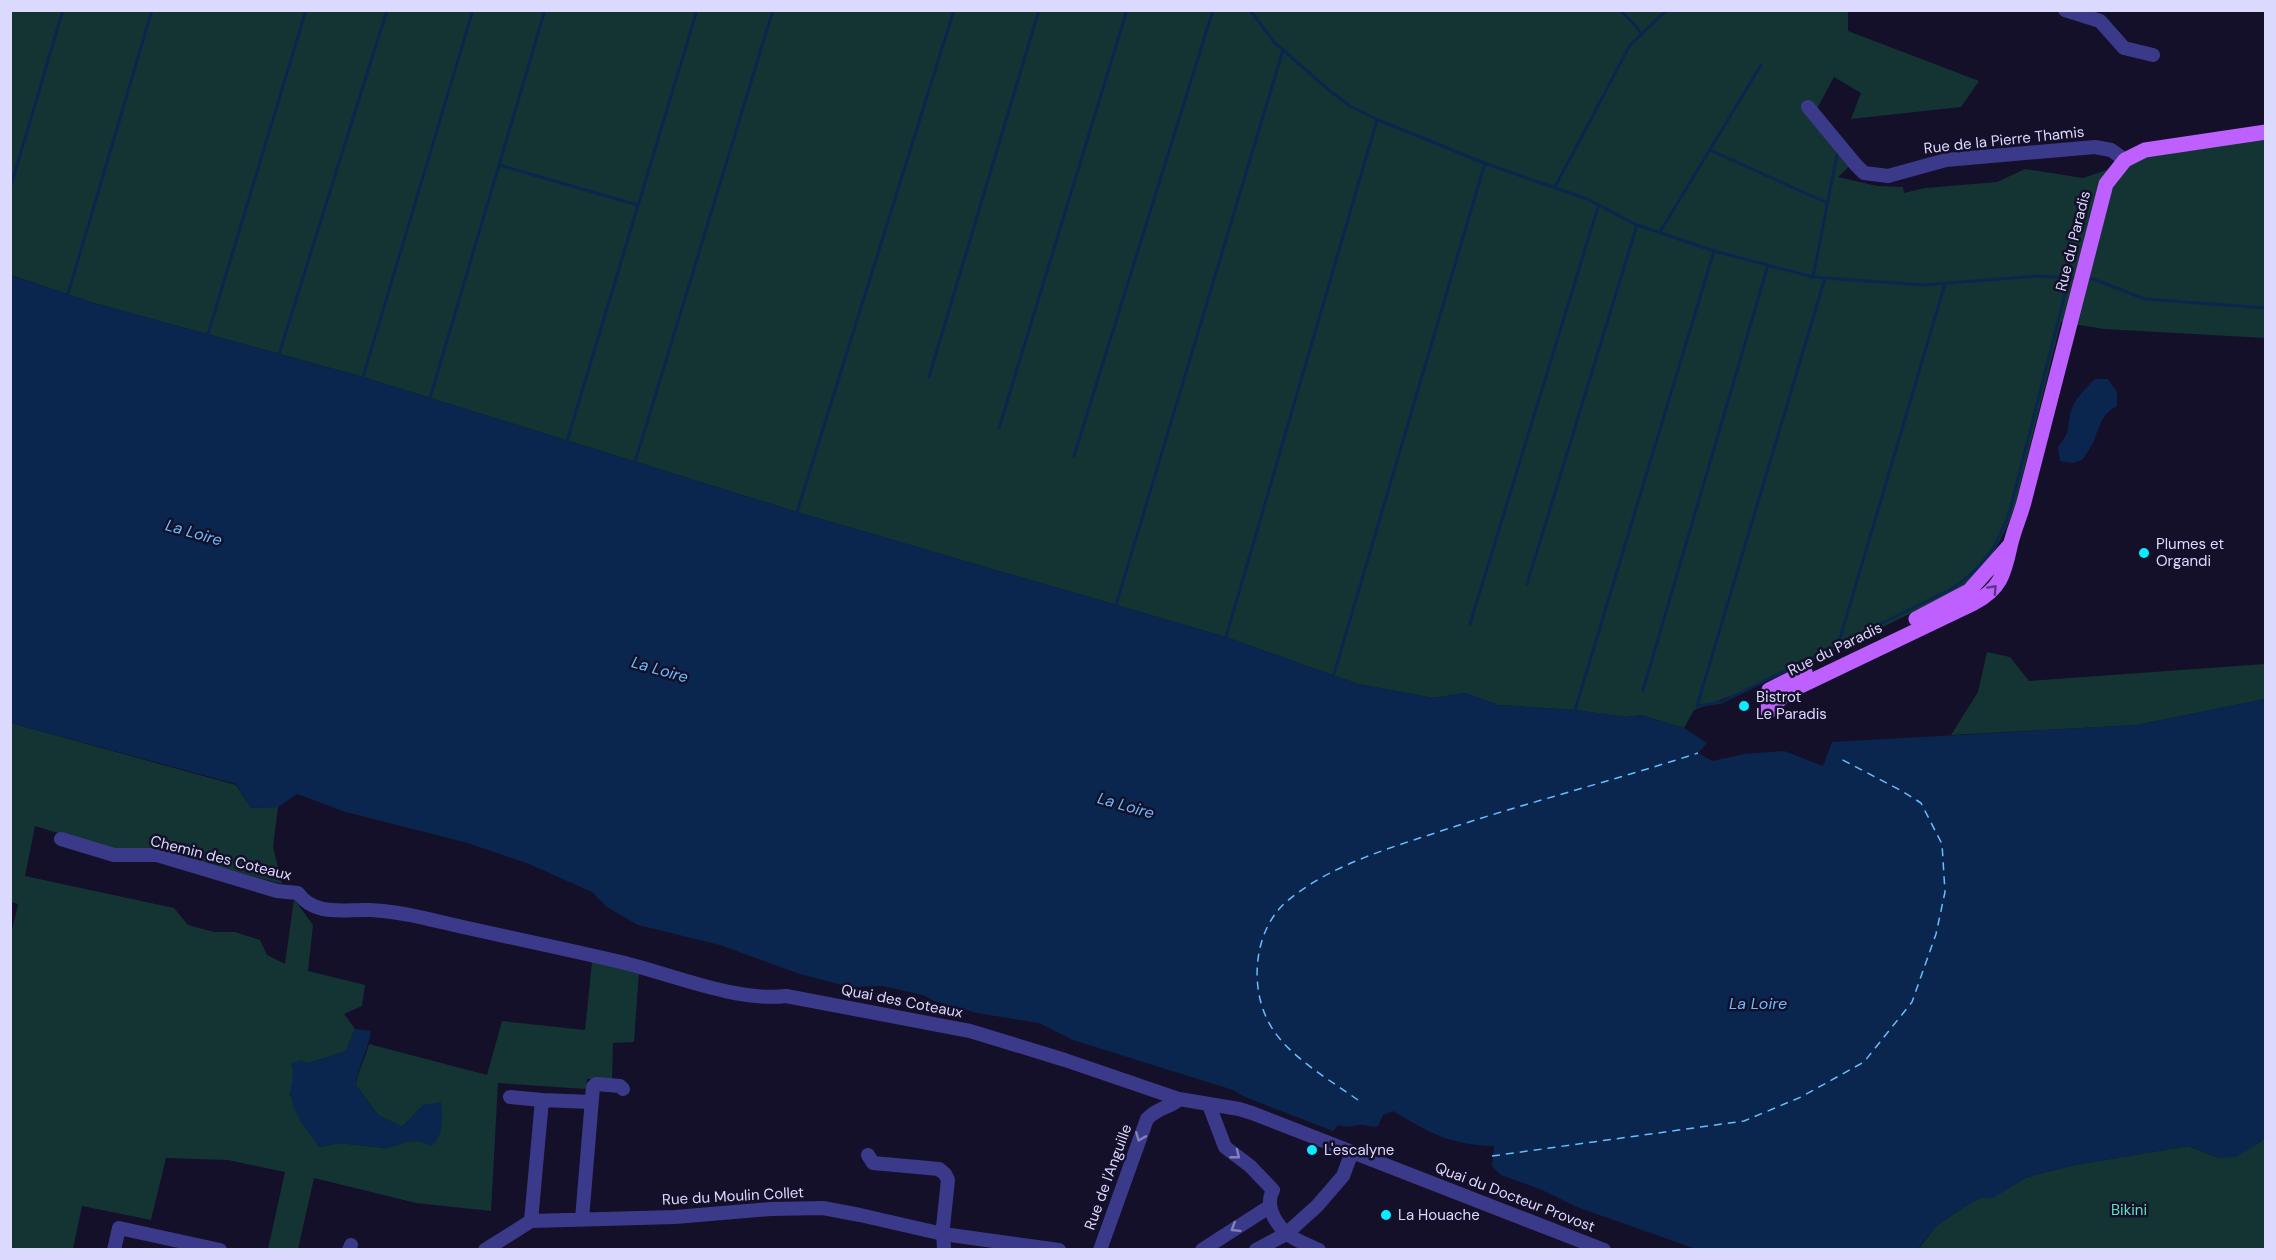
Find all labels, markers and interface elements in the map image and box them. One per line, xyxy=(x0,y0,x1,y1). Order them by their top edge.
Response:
street label: Rue de la Pierre Thamis xyxy=(1923,122,2085,158)
street label: Rue du Paradis xyxy=(2051,189,2095,293)
water label: La Loire xyxy=(163,514,225,551)
place label: Plumes et Organdi xyxy=(2156,534,2224,571)
marker: Plumes et Organdi xyxy=(2137,546,2151,560)
one-way arrow xyxy=(1986,585,1997,595)
street label: Rue du Paradis xyxy=(1784,617,1886,681)
water label: La Loire xyxy=(629,651,691,688)
place label: Bistrot Le Paradis xyxy=(1756,687,1827,724)
marker: Bistrot Le Paradis xyxy=(1737,699,1751,713)
water label: La Loire xyxy=(1095,787,1157,824)
street label: Chemin des Coteaux xyxy=(148,831,294,885)
street label: Quai des Coteaux xyxy=(840,979,965,1023)
water label: La Loire xyxy=(1729,993,1787,1014)
street label: Rue de l'Anguille xyxy=(1080,1121,1136,1233)
one-way arrow xyxy=(1135,1130,1147,1141)
place label: L'escalyne xyxy=(1324,1140,1394,1160)
marker: L'escalyne xyxy=(1305,1143,1319,1157)
one-way arrow xyxy=(1229,1148,1240,1159)
street label: Quai du Docteur Provost xyxy=(1432,1157,1598,1237)
street label: Rue du Moulin Collet xyxy=(661,1182,805,1210)
park label: Bikini xyxy=(2111,1200,2147,1220)
place label: La Houache xyxy=(1398,1205,1480,1225)
marker: La Houache xyxy=(1379,1208,1393,1222)
one-way arrow xyxy=(1231,1221,1242,1232)

